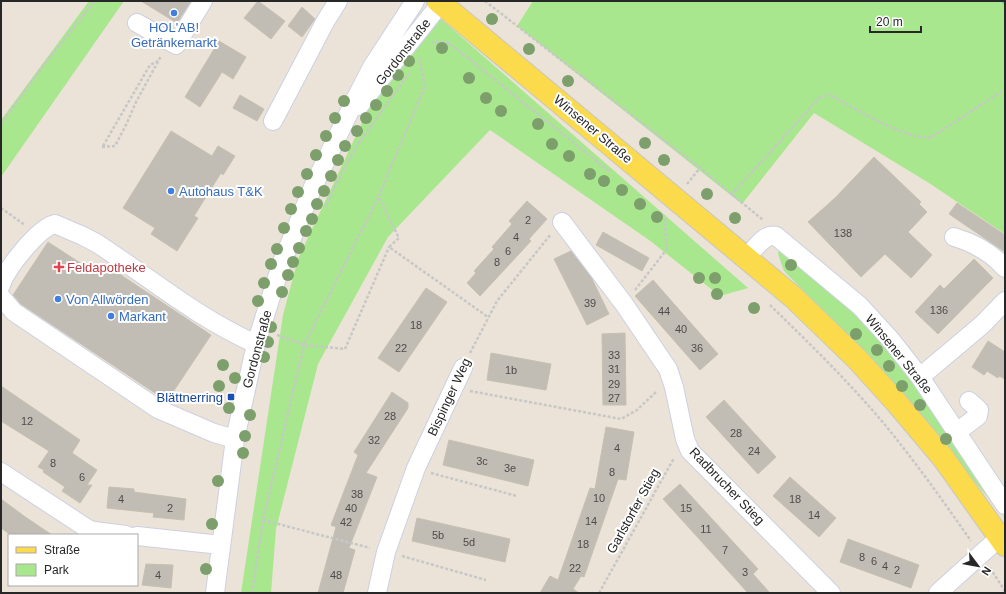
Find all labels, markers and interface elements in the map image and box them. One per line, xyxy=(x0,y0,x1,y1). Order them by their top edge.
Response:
marker: HOL'AB! Getränkemarkt xyxy=(169,8,179,18)
scale bar xyxy=(870,8,921,34)
text: 20 m xyxy=(876,15,903,29)
street label: Gordonstraße xyxy=(372,16,434,88)
place label: HOL'AB! Getränkemarkt xyxy=(131,20,217,50)
street label: Winsener Straße xyxy=(551,92,635,166)
place label: Autohaus T&K xyxy=(179,184,263,199)
marker: Autohaus T&K xyxy=(166,186,176,196)
house number: 2 xyxy=(525,214,531,226)
house number: 138 xyxy=(834,227,852,239)
house number: 4 xyxy=(513,231,519,243)
house number: 6 xyxy=(505,245,511,257)
house number: 8 xyxy=(494,256,500,268)
place label: Feldapotheke xyxy=(67,260,146,275)
marker: Feldapotheke xyxy=(54,262,64,272)
place label: Von Allwörden xyxy=(66,292,148,307)
marker: Von Allwörden xyxy=(53,294,63,304)
house number: 39 xyxy=(584,297,596,309)
house number: 136 xyxy=(930,304,948,316)
house number: 44 xyxy=(658,305,670,317)
street label: Gordonstraße xyxy=(239,308,275,390)
place label: Markant xyxy=(119,309,166,324)
marker: Markant xyxy=(106,311,116,321)
street label: Winsener Straße xyxy=(862,311,936,397)
house number: 18 xyxy=(410,319,422,331)
house number: 40 xyxy=(675,323,687,335)
house number: 22 xyxy=(395,342,407,354)
house number: 36 xyxy=(691,342,703,354)
house number: 33 xyxy=(608,349,620,361)
street label: Bispinger Weg xyxy=(424,356,474,438)
house number: 31 xyxy=(608,363,620,375)
house number: 1b xyxy=(505,364,517,376)
house number: 29 xyxy=(608,378,620,390)
place label: Blättnerring xyxy=(157,390,223,405)
marker: Blättnerring xyxy=(226,392,236,402)
house number: 27 xyxy=(608,392,620,404)
house number: 28 xyxy=(384,410,396,422)
house number: 12 xyxy=(21,415,33,427)
house number: 28 xyxy=(730,427,742,439)
house number: 32 xyxy=(368,434,380,446)
house number: 4 xyxy=(614,442,620,454)
street label: Radbrucher Stieg xyxy=(686,444,768,528)
house number: 24 xyxy=(748,445,760,457)
house number: 3c xyxy=(476,455,488,467)
house number: 8 xyxy=(50,457,56,469)
house number: 3e xyxy=(504,462,516,474)
street label: Garlstorfer Stieg xyxy=(603,466,663,556)
house number: 8 xyxy=(609,466,615,478)
house number: 6 xyxy=(79,471,85,483)
house number: 38 xyxy=(351,488,363,500)
house number: 10 xyxy=(593,492,605,504)
house number: 4 xyxy=(118,493,124,505)
house number: 18 xyxy=(789,493,801,505)
house number: 2 xyxy=(167,502,173,514)
house number: 40 xyxy=(345,502,357,514)
house number: 15 xyxy=(680,502,692,514)
house number: 14 xyxy=(808,509,820,521)
house number: 14 xyxy=(585,515,597,527)
house number: 42 xyxy=(340,516,352,528)
house number: 11 xyxy=(700,523,712,535)
house number: 5b xyxy=(432,529,444,541)
legend xyxy=(8,534,138,586)
house number: 5d xyxy=(463,536,475,548)
house number: 18 xyxy=(577,538,589,550)
text: Straße xyxy=(44,543,80,557)
house number: 7 xyxy=(722,544,728,556)
north arrow xyxy=(958,546,998,586)
house number: 8 xyxy=(859,551,865,563)
house number: 6 xyxy=(871,555,877,567)
house number: 4 xyxy=(882,560,888,572)
house number: 22 xyxy=(569,562,581,574)
text: Park xyxy=(44,563,70,577)
house number: 2 xyxy=(894,564,900,576)
text: N xyxy=(979,565,994,578)
house number: 3 xyxy=(742,566,748,578)
house number: 4 xyxy=(155,569,161,581)
house number: 48 xyxy=(330,569,342,581)

